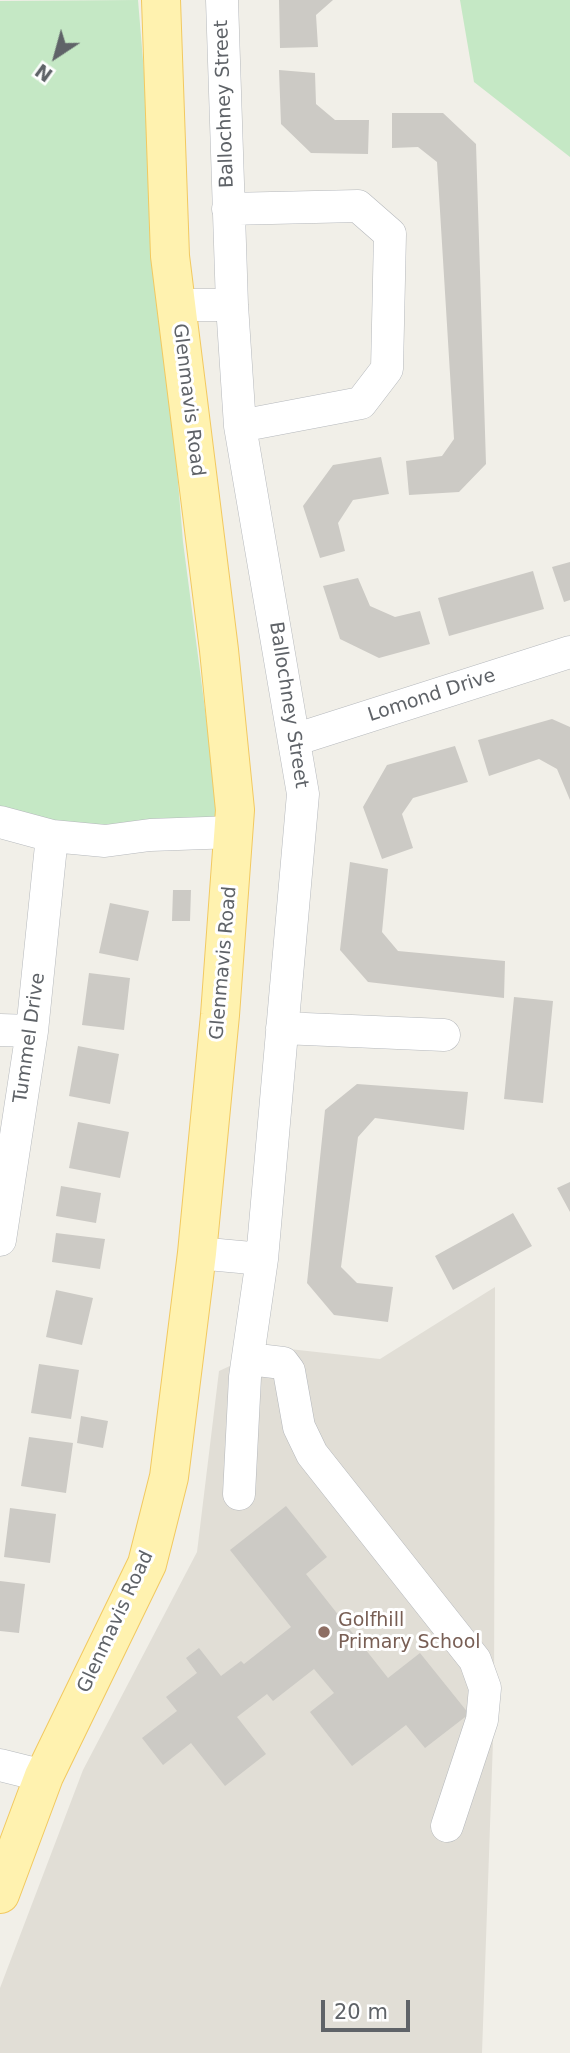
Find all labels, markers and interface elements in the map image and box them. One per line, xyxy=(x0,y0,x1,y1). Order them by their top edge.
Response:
street label: Ballochney Street xyxy=(211,20,239,188)
north arrow xyxy=(21,21,91,91)
text: N xyxy=(31,59,57,87)
street label: Glenmavis Road xyxy=(167,322,209,478)
street label: Ballochney Street xyxy=(264,620,312,790)
street label: Lomond Drive xyxy=(365,665,499,727)
street label: Glenmavis Road xyxy=(206,885,242,1041)
street label: Tummel Drive xyxy=(10,971,50,1105)
street label: Glenmavis Road xyxy=(73,1547,159,1697)
place label: Golfhill Primary School xyxy=(338,1610,481,1654)
marker: Golfhill Primary School xyxy=(316,1624,332,1640)
scale bar xyxy=(325,1986,414,2030)
text: 20 m xyxy=(334,2000,388,2024)

